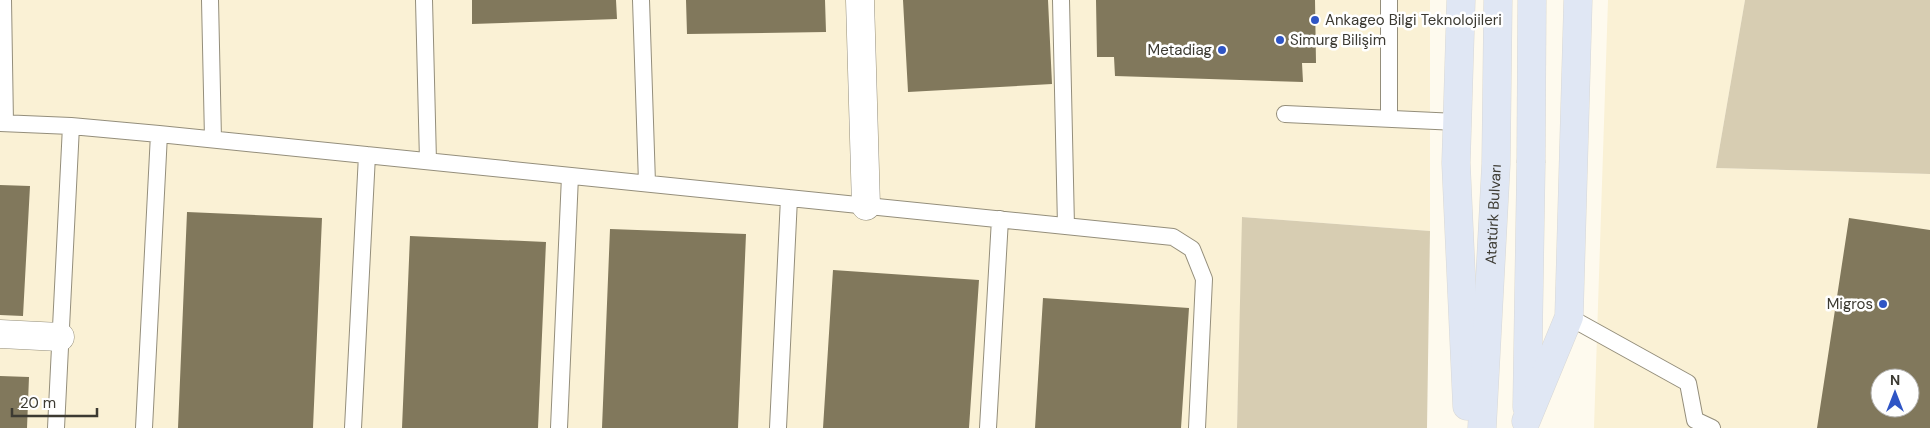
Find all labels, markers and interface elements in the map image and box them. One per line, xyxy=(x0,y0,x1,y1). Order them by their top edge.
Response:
place label: Ankageo Bilgi Teknolojileri xyxy=(1325,10,1502,30)
marker: Ankageo Bilgi Teknolojileri xyxy=(1309,14,1321,26)
place label: Simurg Bilişim xyxy=(1290,30,1386,50)
marker: Simurg Bilişim xyxy=(1274,34,1286,46)
place label: Metadiag xyxy=(1148,40,1212,60)
marker: Metadiag xyxy=(1216,44,1228,56)
street label: Atatürk Bulvarı xyxy=(1481,164,1506,265)
place label: Migros xyxy=(1827,294,1873,314)
marker: Migros xyxy=(1877,298,1889,310)
north arrow xyxy=(1870,368,1920,418)
text: N xyxy=(1890,371,1900,389)
scale bar xyxy=(12,386,98,418)
text: 20 m xyxy=(20,393,56,413)

